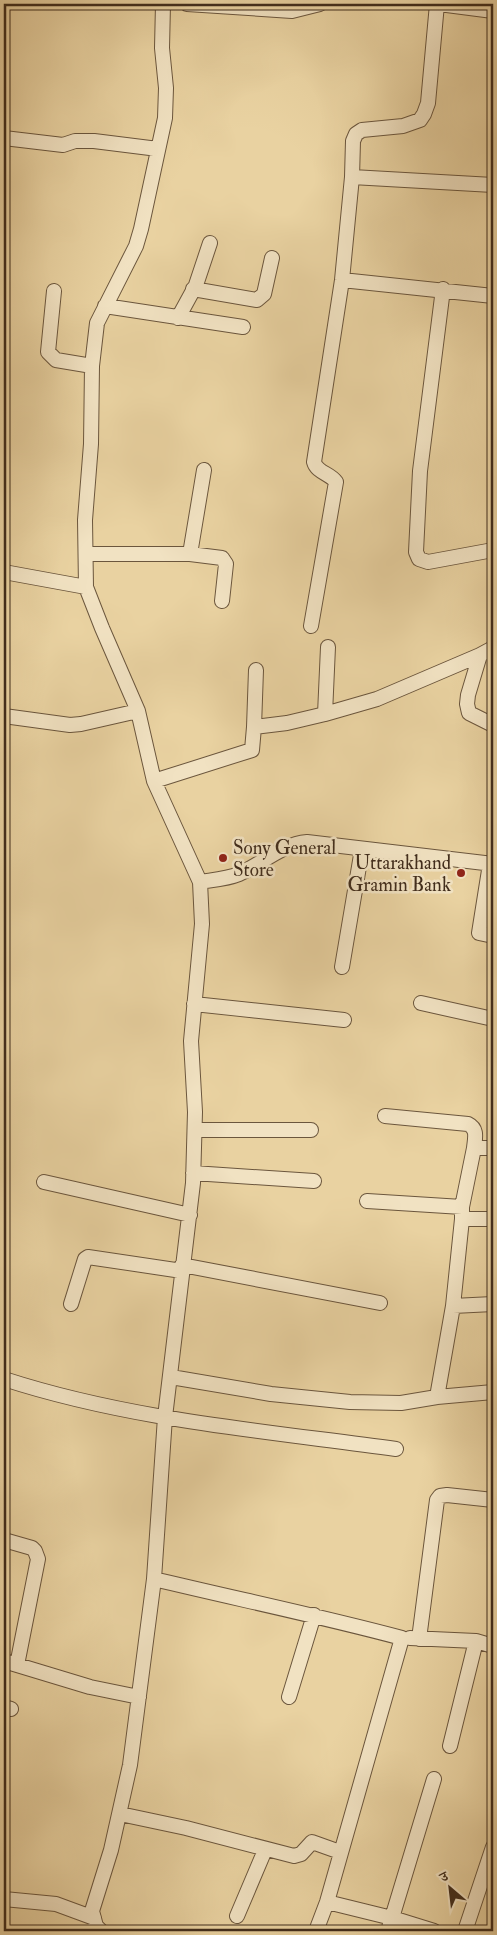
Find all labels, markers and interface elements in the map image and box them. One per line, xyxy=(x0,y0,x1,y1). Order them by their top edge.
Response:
place label: Sony General Store xyxy=(233,836,336,882)
place label: Uttarakhand Gramin Bank xyxy=(347,851,452,897)
marker: Sony General Store xyxy=(217,852,229,864)
marker: Uttarakhand Gramin Bank xyxy=(455,867,467,879)
north arrow xyxy=(424,1862,474,1912)
text: उ xyxy=(436,1867,452,1887)

